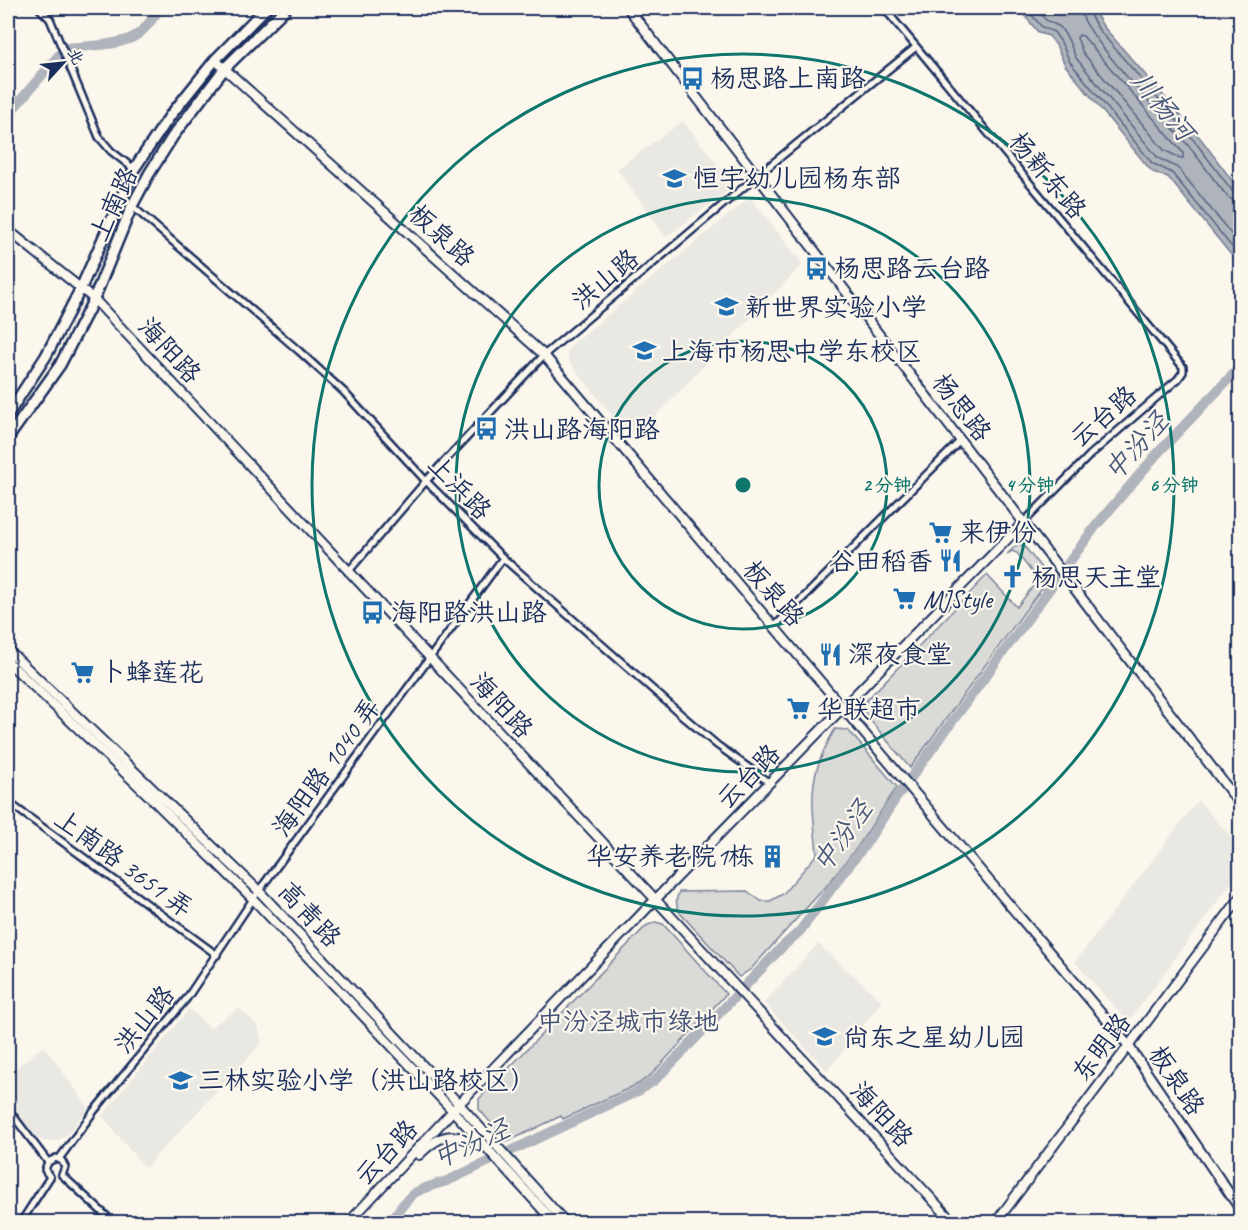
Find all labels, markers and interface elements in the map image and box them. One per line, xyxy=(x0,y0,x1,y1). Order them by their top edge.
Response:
north arrow xyxy=(33,33,93,93)
text: 北 xyxy=(63,45,88,68)
place label: 杨思路上南路 xyxy=(710,62,866,95)
water label: 川杨河 xyxy=(1124,64,1205,151)
bus stop icon: 杨思路上南路 xyxy=(679,65,705,91)
street label: 杨新东路 xyxy=(1002,125,1094,226)
street label: 上南路 xyxy=(82,162,145,247)
place label: 恒宇幼儿园杨东部 xyxy=(693,162,901,195)
school or university icon: 恒宇幼儿园杨东部 xyxy=(662,165,688,191)
street label: 板泉路 xyxy=(402,197,482,274)
street label: 洪山路 xyxy=(565,242,646,317)
place label: 杨思路云台路 xyxy=(834,252,990,285)
bus stop icon: 杨思路云台路 xyxy=(803,255,829,281)
place label: 新世界实验小学 xyxy=(745,291,927,324)
school or university icon: 新世界实验小学 xyxy=(714,294,740,320)
street label: 海阳路 xyxy=(131,311,208,390)
place label: 上海市杨思中学东校区 xyxy=(662,335,922,368)
school or university icon: 上海市杨思中学东校区 xyxy=(631,338,657,364)
street label: 杨思路 xyxy=(925,366,999,448)
street label: 云台路 xyxy=(1063,378,1144,454)
water label: 中汾泾 xyxy=(1096,404,1176,487)
place label: 洪山路海阳路 xyxy=(504,413,660,446)
bus stop icon: 洪山路海阳路 xyxy=(473,416,499,442)
street label: 上浜路 xyxy=(421,448,499,527)
text: 2 分钟 xyxy=(863,474,911,496)
text: 4 分钟 xyxy=(1006,474,1054,496)
text: 6 分钟 xyxy=(1150,474,1198,496)
centre of rings xyxy=(733,475,753,495)
place label: 来伊份 xyxy=(959,516,1037,549)
supermarket icon: 来伊份 xyxy=(928,519,954,545)
place label: 谷田稻香 xyxy=(829,545,933,578)
restaurant icon: 谷田稻香 xyxy=(938,548,964,574)
street label: 板泉路 xyxy=(736,553,812,634)
place label: 杨思天主堂 xyxy=(1031,561,1161,594)
church icon: 杨思天主堂 xyxy=(1000,564,1026,590)
place label: MJStyle xyxy=(923,583,994,616)
supermarket icon: MJStyle xyxy=(892,586,918,612)
place label: 海阳路洪山路 xyxy=(391,596,547,629)
bus stop icon: 海阳路洪山路 xyxy=(360,599,386,625)
place label: 深夜食堂 xyxy=(848,638,952,671)
restaurant icon: 深夜食堂 xyxy=(817,641,843,667)
place label: 卜蜂莲花 xyxy=(100,656,204,689)
supermarket icon: 卜蜂莲花 xyxy=(69,659,95,685)
street label: 海阳路 xyxy=(463,666,540,745)
street label: 海阳路 1040 弄 xyxy=(265,692,388,843)
place label: 华联超市 xyxy=(817,693,921,726)
supermarket icon: 华联超市 xyxy=(786,696,812,722)
street label: 云台路 xyxy=(709,737,787,816)
water label: 中汾泾 xyxy=(804,792,880,879)
street label: 上南路 3651 弄 xyxy=(48,802,199,925)
place label: 华安养老院1栋 xyxy=(586,840,754,873)
building icon: 华安养老院1栋 xyxy=(759,843,785,869)
street label: 高青路 xyxy=(271,875,348,954)
street label: 洪山路 xyxy=(107,979,182,1060)
park label: 中汾泾城市绿地 xyxy=(537,1005,719,1038)
street label: 东明路 xyxy=(1065,1006,1138,1088)
place label: 尚东之星幼儿园 xyxy=(843,1021,1025,1054)
school or university icon: 尚东之星幼儿园 xyxy=(812,1024,838,1050)
street label: 板泉路 xyxy=(1141,1039,1212,1122)
place label: 三林实验小学（洪山路校区） xyxy=(198,1064,536,1097)
school or university icon: 三林实验小学（洪山路校区） xyxy=(167,1067,193,1093)
street label: 海阳路 xyxy=(843,1075,920,1154)
water label: 中汾泾 xyxy=(427,1111,516,1175)
street label: 云台路 xyxy=(348,1113,425,1192)

